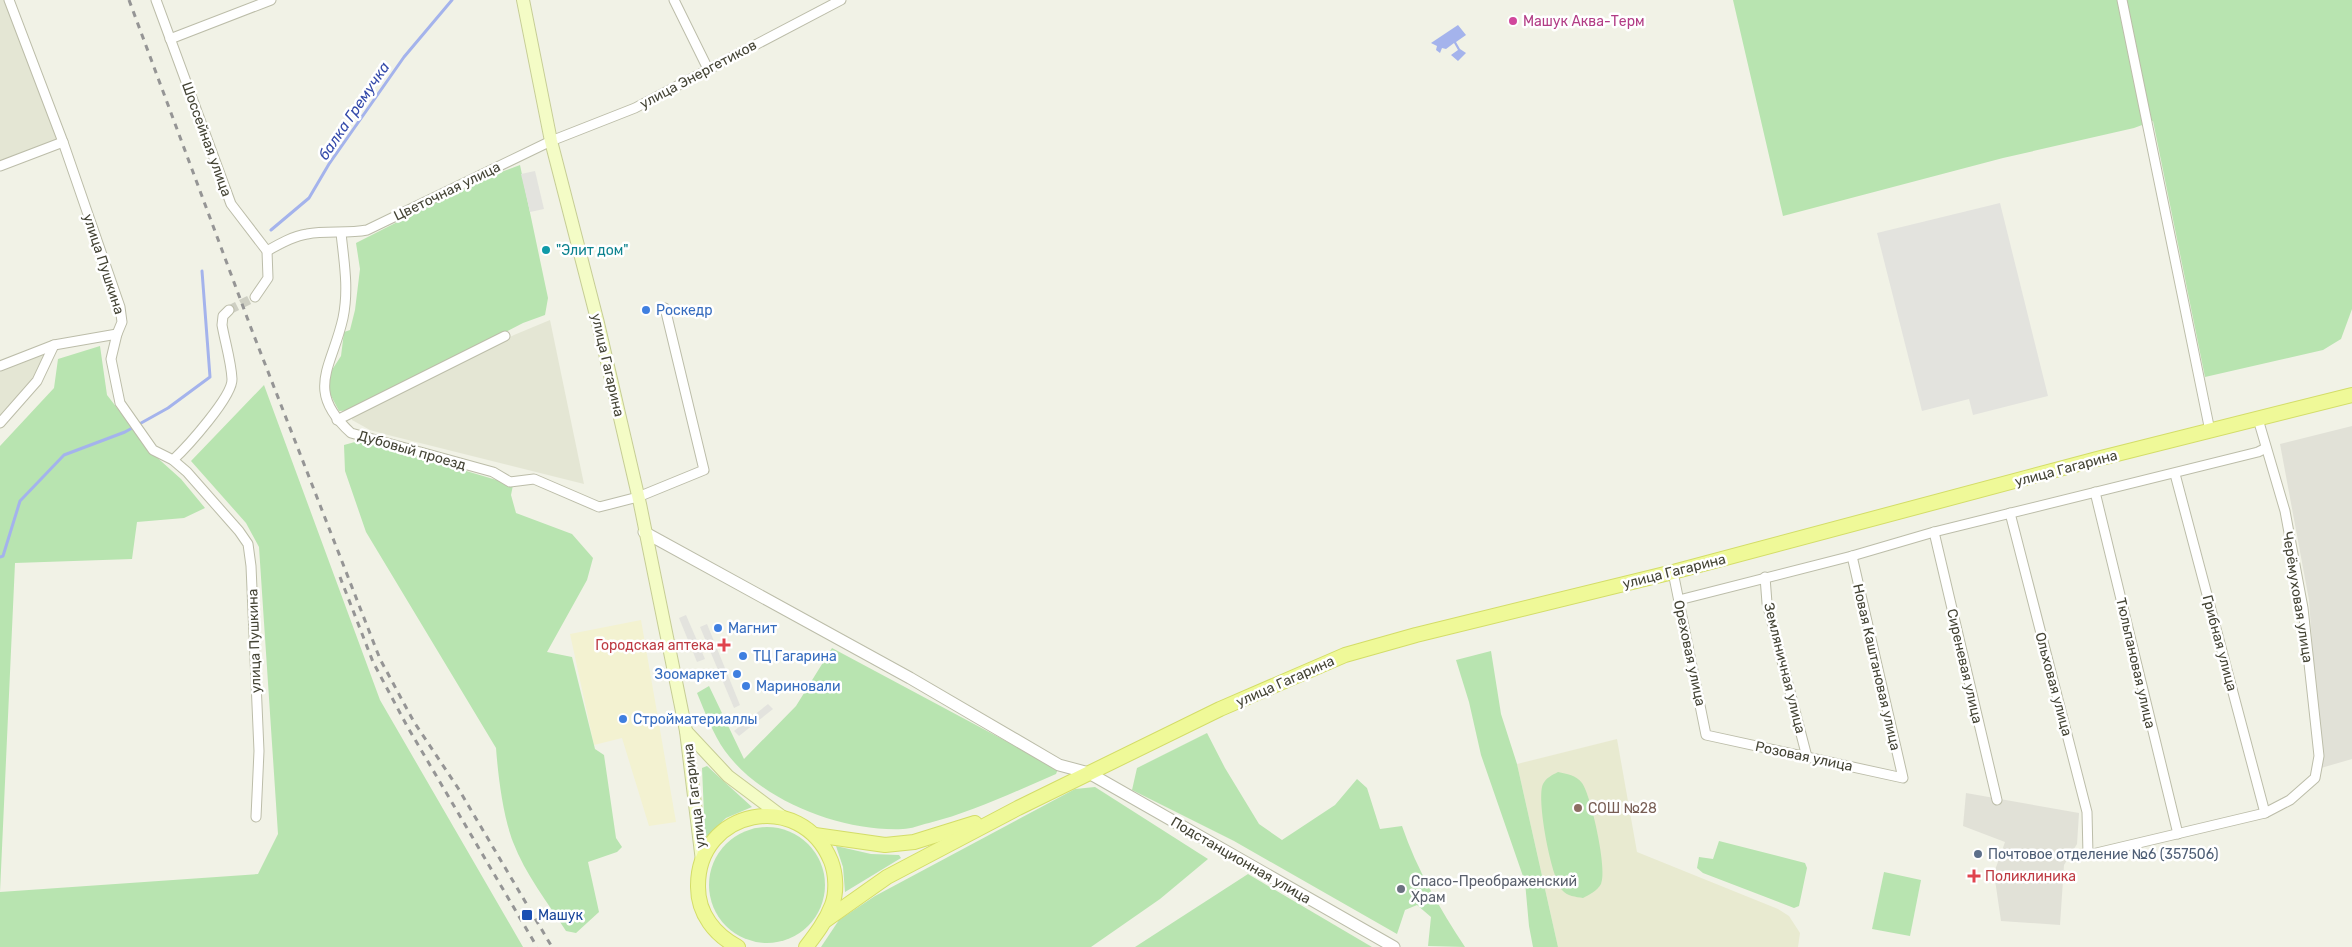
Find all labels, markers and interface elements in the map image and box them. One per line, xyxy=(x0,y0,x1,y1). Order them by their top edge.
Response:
place label: Машук Аква-Терм xyxy=(1523,13,1645,30)
marker: Машук Аква-Терм xyxy=(1507,15,1519,27)
street label: улица Энергетиков xyxy=(637,36,760,112)
water label: балка Гремучка xyxy=(315,58,393,163)
street label: Шоссейная улица xyxy=(178,79,235,199)
street label: Цветочная улица xyxy=(391,158,503,225)
street label: улица Пушкина xyxy=(79,212,128,317)
place label: "Элит дом" xyxy=(556,242,628,259)
marker: "Элит дом" xyxy=(540,244,552,256)
place label: Роскедр xyxy=(656,302,713,319)
marker: Роскедр xyxy=(640,304,652,316)
street label: улица Гагарина xyxy=(587,312,628,418)
street label: Дубовый проезд xyxy=(356,427,468,474)
street label: улица Гагарина xyxy=(2013,447,2119,490)
street label: Черёмуховая улица xyxy=(2279,530,2316,664)
street label: улица Гагарина xyxy=(1621,550,1727,593)
street label: Новая Каштановая улица xyxy=(1849,582,1904,752)
street label: улица Пушкина xyxy=(244,588,265,694)
street label: Грибная улица xyxy=(2199,593,2241,693)
street label: Тюльпановая улица xyxy=(2112,596,2159,730)
street label: Ореховая улица xyxy=(1670,598,1709,708)
street label: Земляничная улица xyxy=(1760,601,1809,735)
street label: Сиреневая улица xyxy=(1943,607,1986,725)
place label: Магнит xyxy=(728,620,777,637)
marker: Магнит xyxy=(712,622,724,634)
street label: Ольховая улица xyxy=(2031,630,2076,738)
place label: Городская аптека xyxy=(595,637,714,654)
marker: Городская аптека xyxy=(718,639,730,651)
place label: ТЦ Гагарина xyxy=(753,648,837,665)
marker: ТЦ Гагарина xyxy=(737,650,749,662)
street label: улица Гагарина xyxy=(1233,652,1337,711)
place label: Зоомаркет xyxy=(654,666,727,683)
marker: Зоомаркет xyxy=(731,668,743,680)
place label: Мариновали xyxy=(756,678,841,695)
marker: Мариновали xyxy=(740,680,752,692)
place label: Стройматериаллы xyxy=(633,711,757,728)
marker: Стройматериаллы xyxy=(617,713,629,725)
street label: Розовая улица xyxy=(1754,738,1854,775)
street label: улица Гагарина xyxy=(680,742,709,849)
place label: СОШ №28 xyxy=(1588,800,1657,817)
marker: СОШ №28 xyxy=(1572,802,1584,814)
street label: Подстанционная улица xyxy=(1168,813,1314,908)
place label: Почтовое отделение №6 (357506) xyxy=(1988,846,2218,863)
marker: Почтовое отделение №6 (357506) xyxy=(1972,848,1984,860)
place label: Поликлиника xyxy=(1985,868,2076,885)
marker: Поликлиника xyxy=(1967,869,1981,883)
place label: Спасо-Преображенский Храм xyxy=(1411,873,1577,906)
marker: Спасо-Преображенский Храм xyxy=(1395,883,1407,895)
place label: Машук xyxy=(538,907,584,924)
marker: Машук xyxy=(520,908,534,922)

